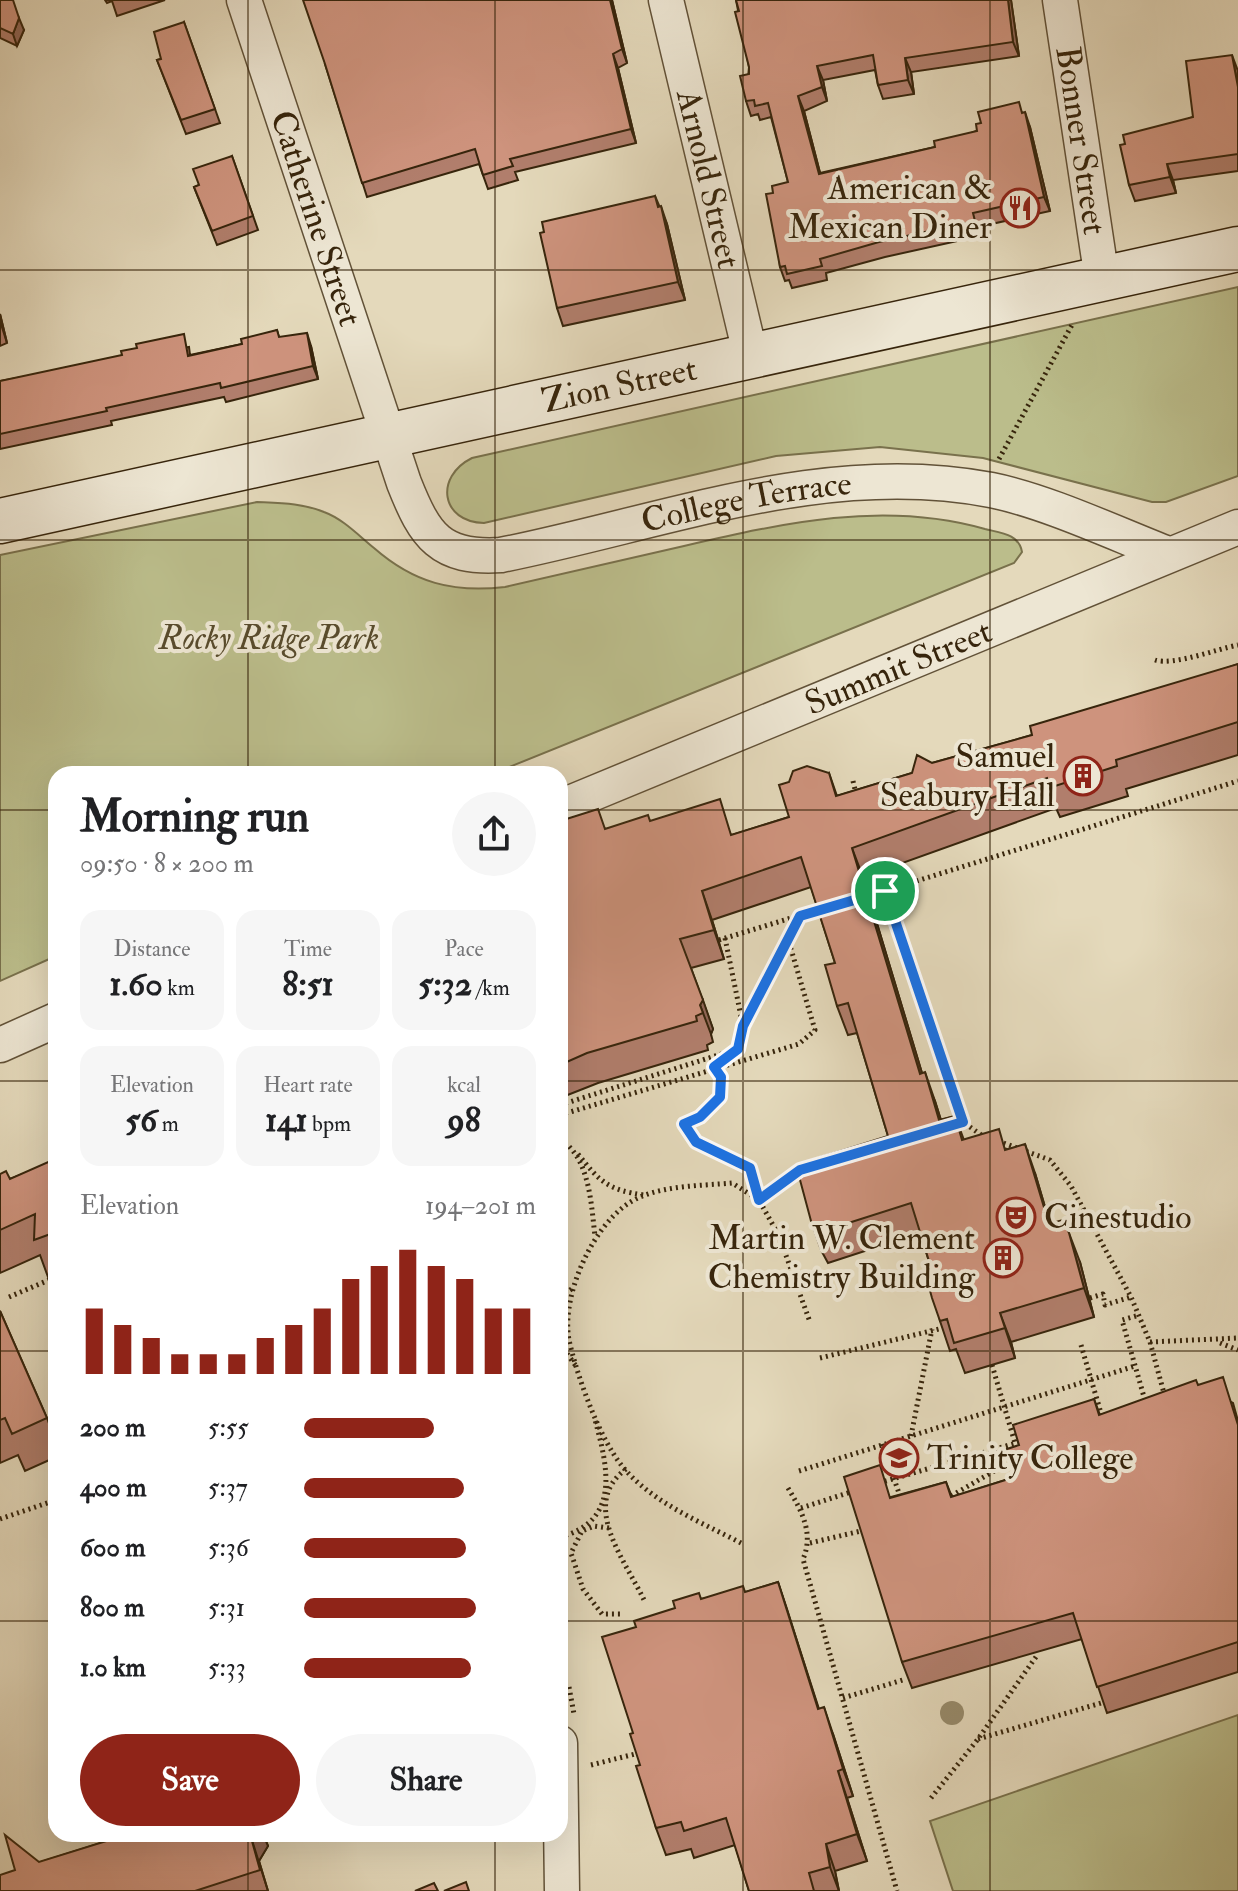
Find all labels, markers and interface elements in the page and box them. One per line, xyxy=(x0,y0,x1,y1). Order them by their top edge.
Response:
street label: Bonner Street xyxy=(1046,43,1117,237)
street label: Arnold Street xyxy=(666,84,751,273)
street label: Catherine Street xyxy=(261,105,372,332)
place label: American & Mexican Diner xyxy=(788,167,992,249)
restaurant icon: American & Mexican Diner xyxy=(999,187,1041,229)
street label: Zion Street xyxy=(538,347,701,423)
street label: College Terrace xyxy=(637,462,853,543)
street label: Summit Street xyxy=(798,610,998,725)
park label: Rocky Ridge Park xyxy=(158,617,379,660)
place label: Samuel Seabury Hall xyxy=(880,735,1055,817)
building icon: Samuel Seabury Hall xyxy=(1062,755,1104,797)
text: Morning run xyxy=(80,790,309,845)
button: share xyxy=(452,792,536,876)
text: 09:50 · 8 × 200 m xyxy=(80,848,254,880)
pin xyxy=(851,857,919,925)
icon: arrive xyxy=(863,869,907,913)
text: Distance xyxy=(114,935,190,963)
text: Time xyxy=(284,935,332,963)
text: Pace xyxy=(444,935,484,963)
text: 1.60 xyxy=(109,963,163,1006)
text: 8:51 xyxy=(282,963,334,1006)
text: 5:32 xyxy=(418,963,472,1006)
text: km xyxy=(163,974,195,1002)
text: /km xyxy=(472,974,510,1002)
text: Elevation xyxy=(110,1071,194,1099)
text: Heart rate xyxy=(263,1071,353,1099)
text: kcal xyxy=(447,1071,481,1099)
text: 56 xyxy=(125,1099,157,1142)
text: 141 xyxy=(265,1099,307,1142)
text: 98 xyxy=(447,1099,481,1142)
text: m xyxy=(157,1110,179,1138)
text: bpm xyxy=(307,1110,351,1138)
text: Elevation xyxy=(80,1190,179,1222)
text: 194–201 m xyxy=(425,1190,536,1222)
theatre icon: Cinestudio xyxy=(995,1196,1037,1238)
place label: Cinestudio xyxy=(1044,1196,1192,1239)
place label: Martin W. Clement Chemistry Building xyxy=(708,1217,976,1299)
building icon: Martin W. Clement Chemistry Building xyxy=(982,1237,1024,1279)
text: 200 m xyxy=(80,1412,145,1444)
text: 5:55 xyxy=(208,1412,249,1444)
school or university icon: Trinity College xyxy=(878,1437,920,1479)
place label: Trinity College xyxy=(927,1437,1133,1480)
text: 400 m xyxy=(80,1472,146,1504)
text: 5:37 xyxy=(208,1472,248,1504)
text: 600 m xyxy=(80,1532,145,1564)
text: 5:36 xyxy=(208,1532,249,1564)
text: 800 m xyxy=(80,1592,145,1624)
text: 5:31 xyxy=(208,1592,245,1624)
text: 1.0 km xyxy=(80,1652,146,1684)
text: 5:33 xyxy=(208,1652,246,1684)
button: Save xyxy=(80,1734,300,1826)
button: Share xyxy=(316,1734,536,1826)

